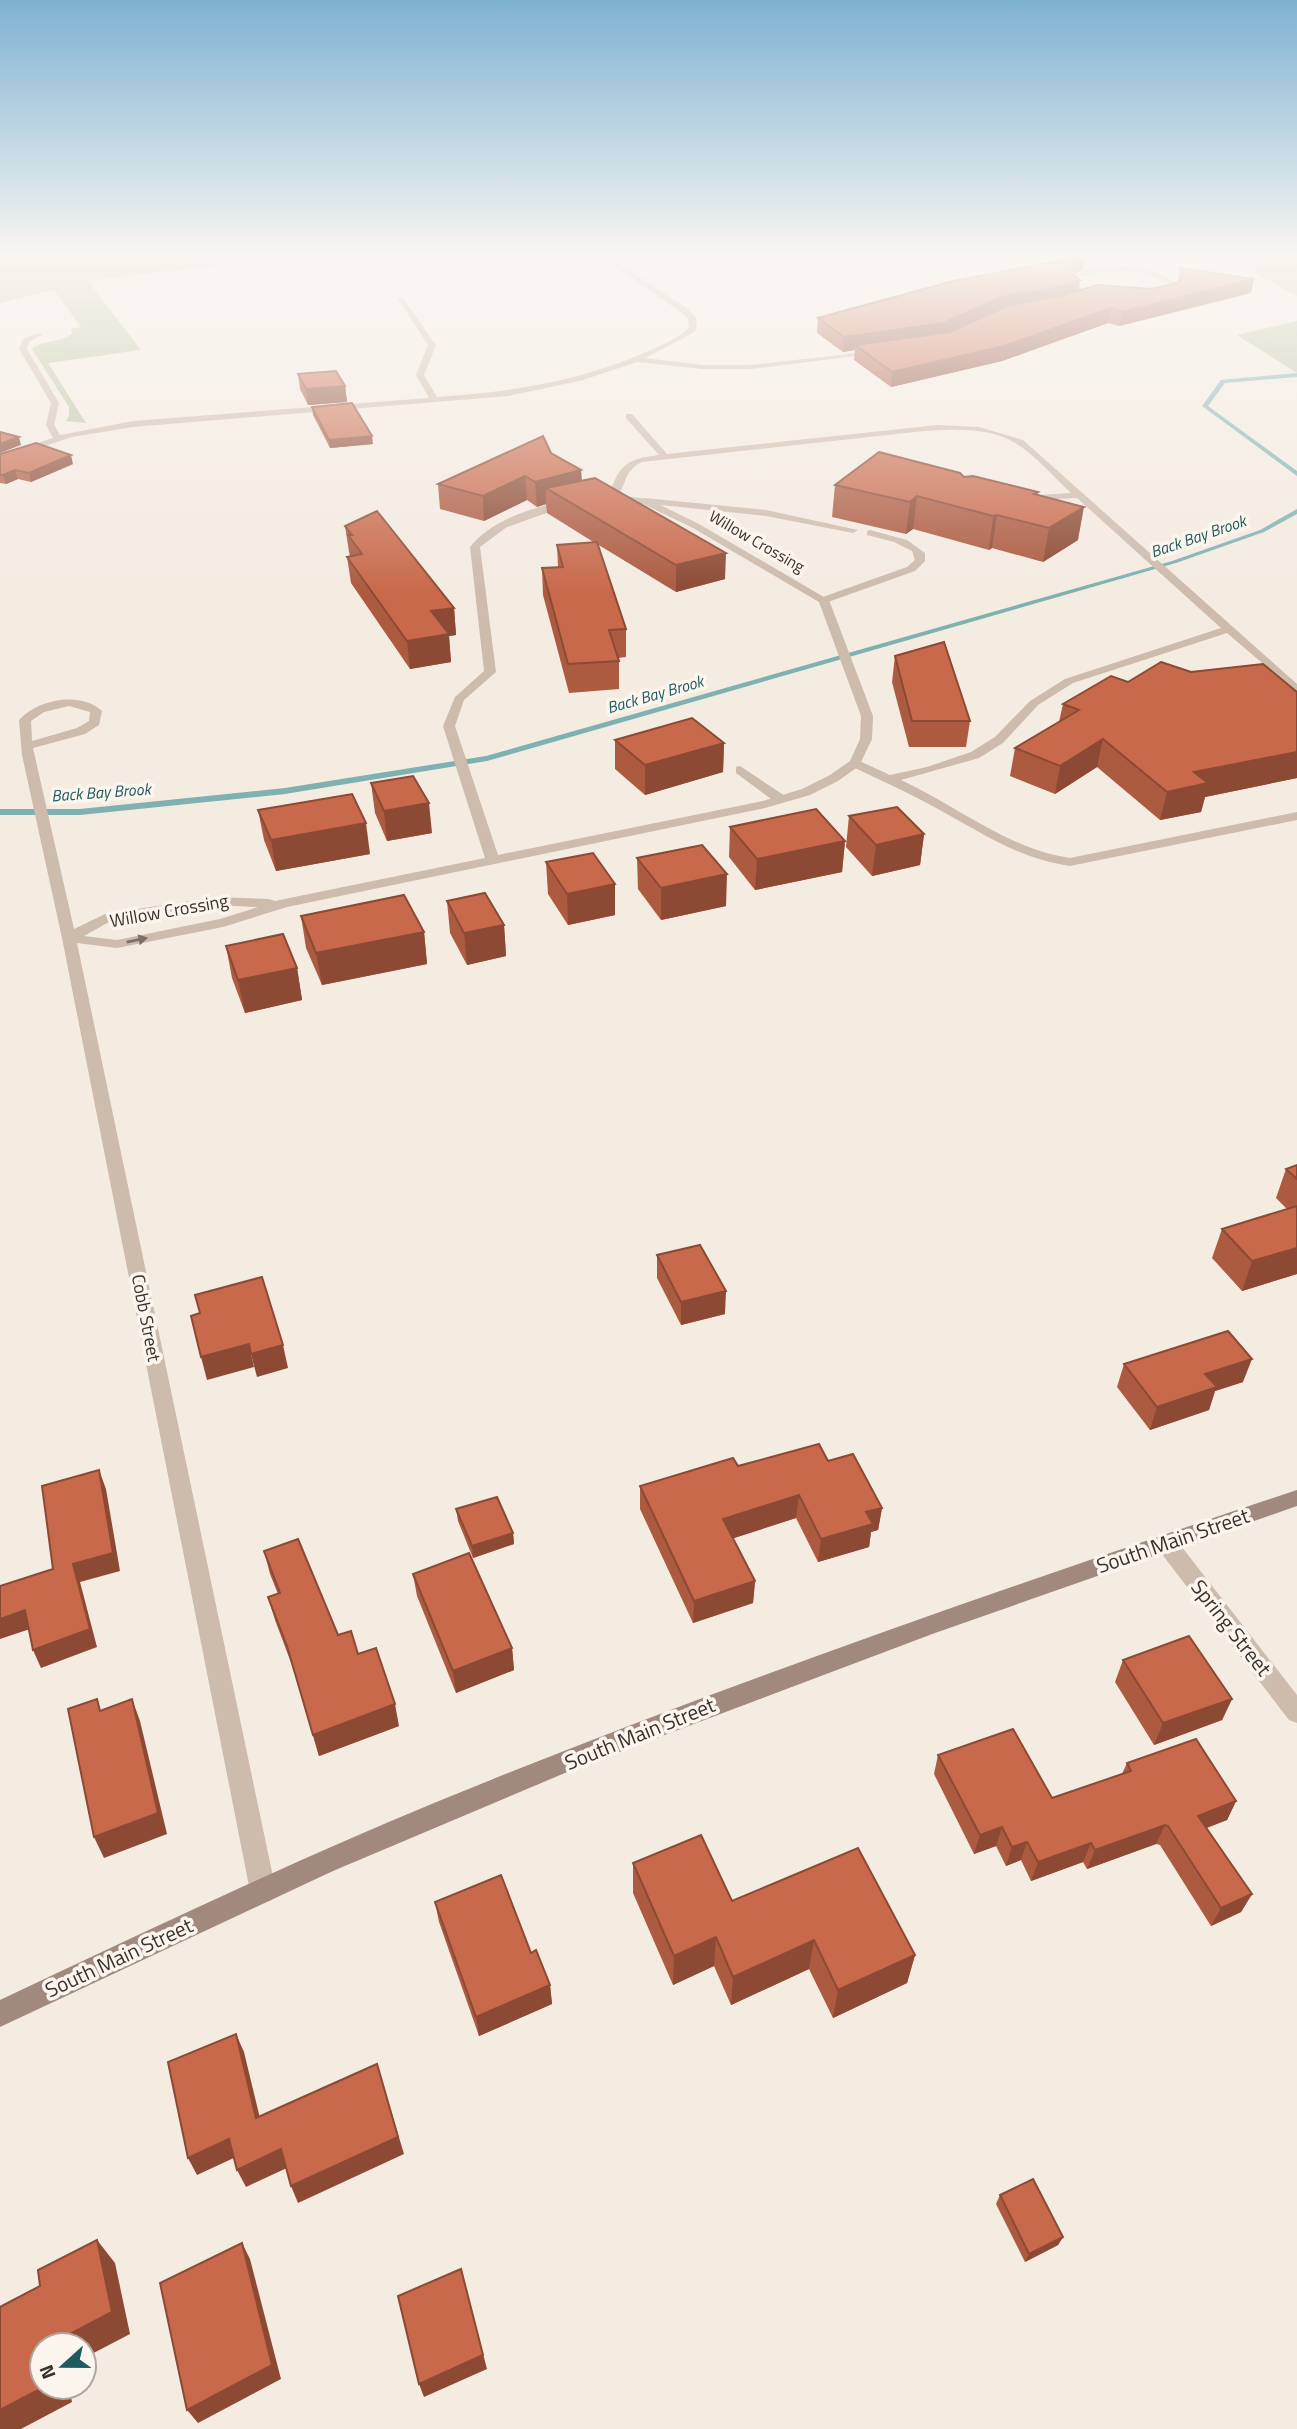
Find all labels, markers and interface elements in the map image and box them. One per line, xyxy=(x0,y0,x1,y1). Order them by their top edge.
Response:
street label: Willow Crossing xyxy=(705,504,809,578)
water label: Back Bay Brook xyxy=(1147,508,1251,564)
water label: Back Bay Brook xyxy=(604,668,708,719)
water label: Back Bay Brook xyxy=(51,776,153,807)
street label: Willow Crossing xyxy=(107,887,230,934)
one-way arrow xyxy=(126,934,148,945)
street label: Cobb Street xyxy=(125,1272,168,1365)
street label: South Main Street xyxy=(1092,1499,1254,1581)
street label: Spring Street xyxy=(1184,1572,1280,1683)
street label: South Main Street xyxy=(560,1688,720,1778)
street label: South Main Street xyxy=(39,1909,198,2005)
north arrow xyxy=(28,2331,98,2401)
text: N xyxy=(31,2361,63,2384)

